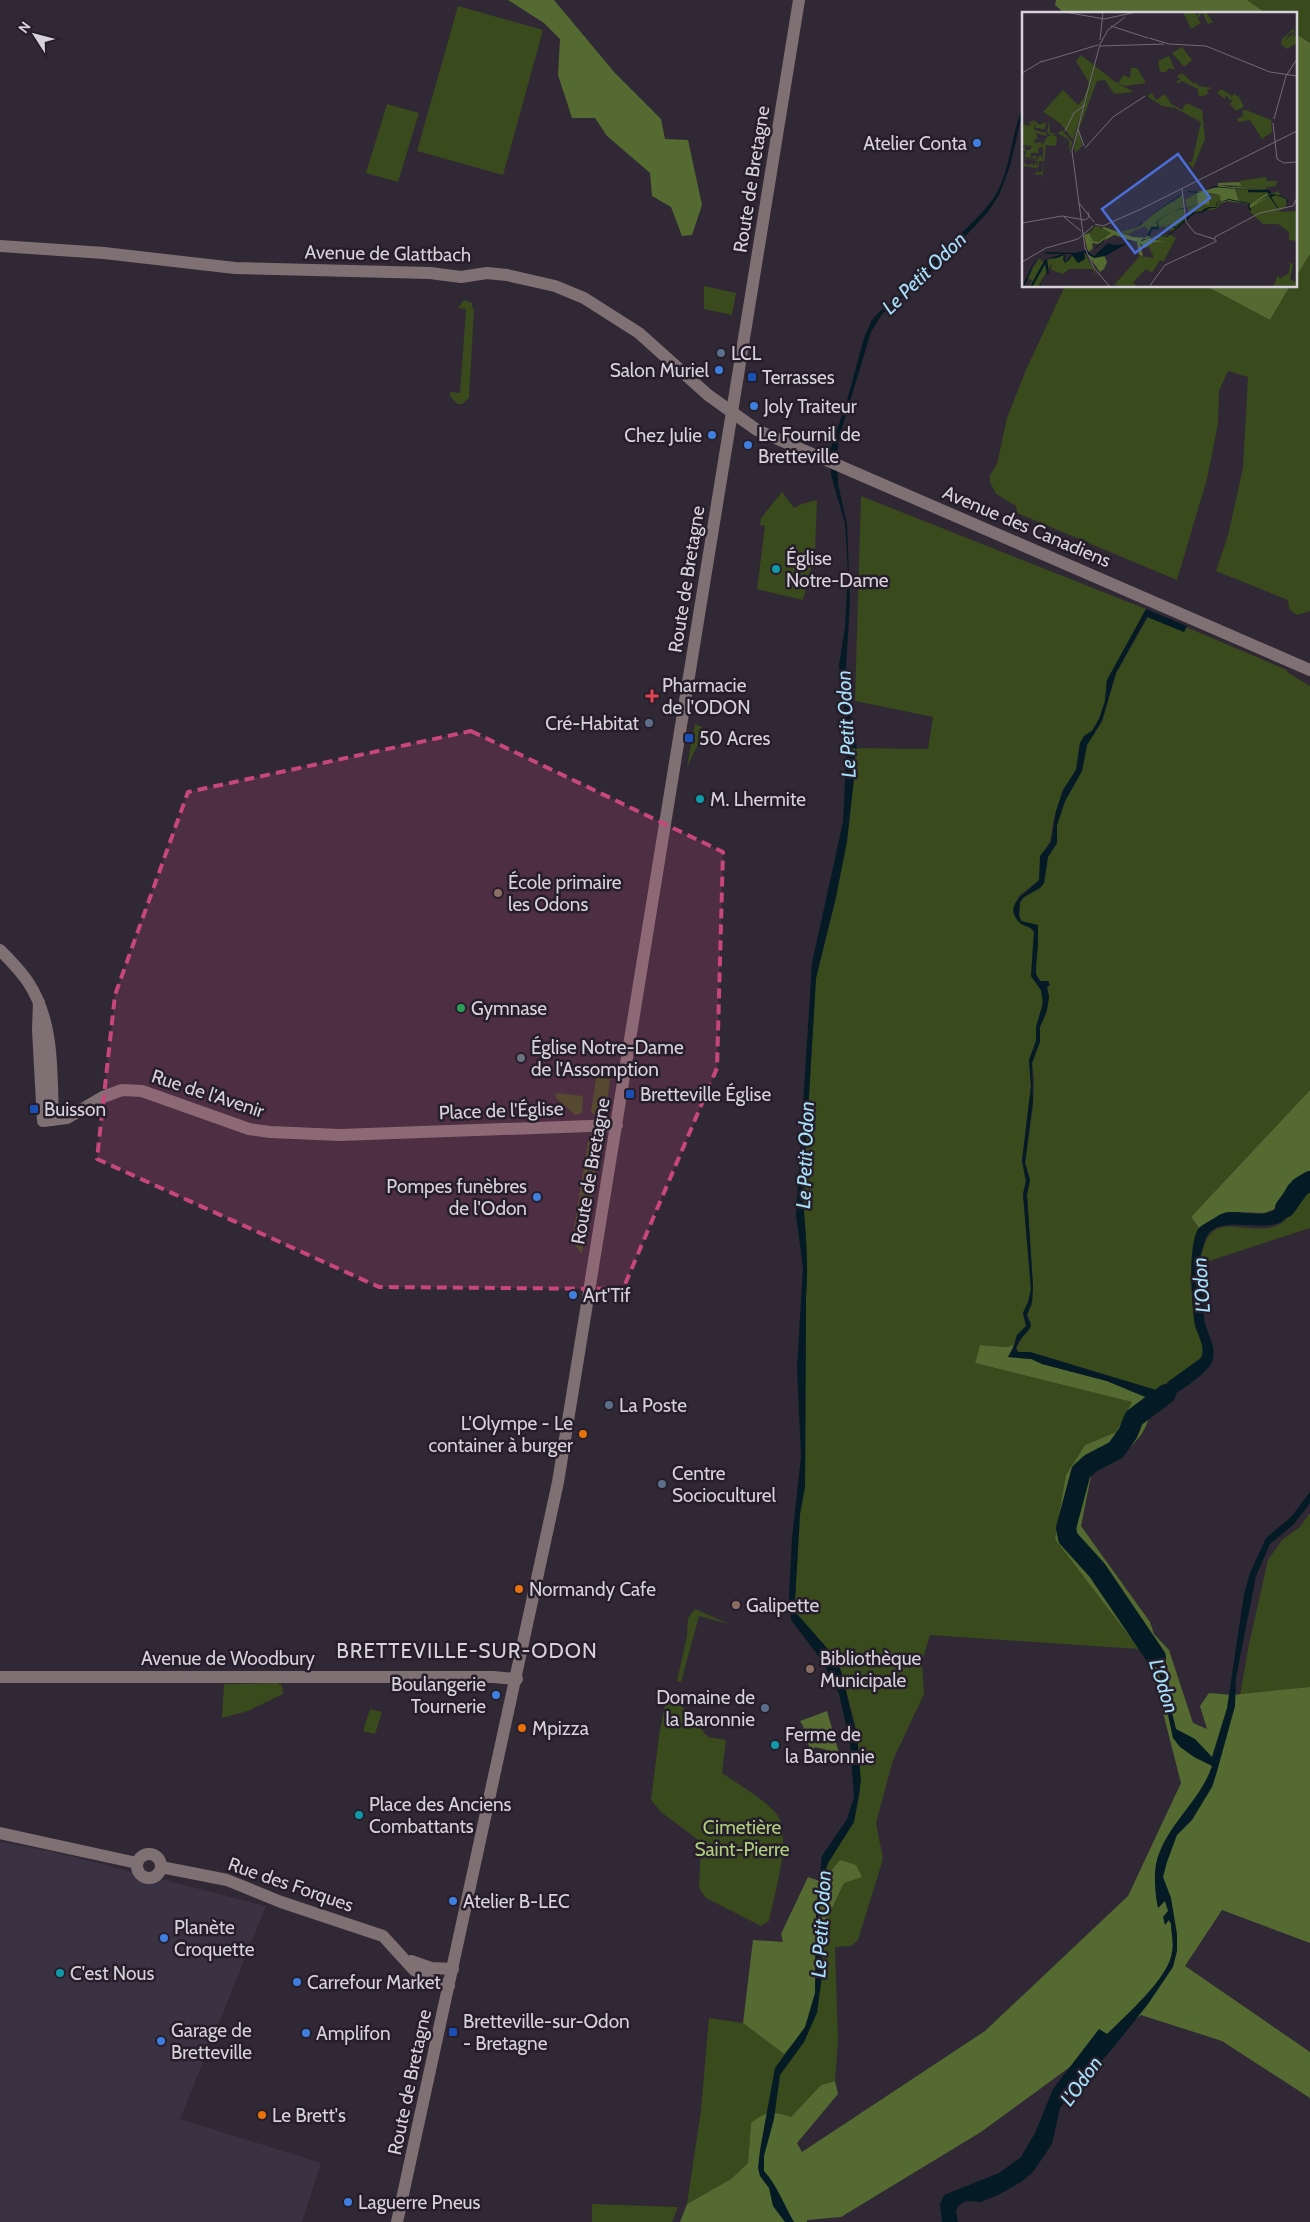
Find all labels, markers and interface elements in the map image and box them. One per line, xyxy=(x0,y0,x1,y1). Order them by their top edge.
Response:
north arrow xyxy=(10,10,60,60)
inset map xyxy=(1022,12,1298,288)
text: N xyxy=(14,18,35,37)
street label: Route de Bretagne xyxy=(729,104,775,254)
place label: Atelier Conta xyxy=(863,132,967,155)
marker: Atelier Conta xyxy=(971,137,983,149)
water label: Le Petit Odon xyxy=(877,227,971,319)
street label: Avenue de Glattbach xyxy=(305,241,471,266)
place label: LCL xyxy=(731,342,762,365)
marker: LCL xyxy=(715,347,727,359)
place label: Salon Muriel xyxy=(610,359,710,382)
marker: Salon Muriel xyxy=(713,364,725,376)
place label: Terrasses xyxy=(762,366,835,389)
marker: Terrasses xyxy=(746,371,758,383)
place label: Joly Traiteur xyxy=(763,395,857,418)
marker: Joly Traiteur xyxy=(748,400,760,412)
place label: Le Fournil de Bretteville xyxy=(758,423,861,468)
place label: Chez Julie xyxy=(624,424,702,447)
marker: Chez Julie xyxy=(706,429,718,441)
marker: Le Fournil de Bretteville xyxy=(742,439,754,451)
street label: Avenue des Canadiens xyxy=(939,481,1114,572)
street label: Route de Bretagne xyxy=(664,504,710,654)
place label: Église Notre-Dame xyxy=(786,546,889,592)
marker: Église Notre-Dame xyxy=(770,563,782,575)
water label: Le Petit Odon xyxy=(831,670,861,778)
place label: Pharmacie de l'ODON xyxy=(662,674,751,719)
marker: Pharmacie de l'ODON xyxy=(646,690,658,702)
place label: Cré-Habitat xyxy=(545,712,640,735)
marker: Cré-Habitat xyxy=(643,717,655,729)
place label: 50 Acres xyxy=(699,727,770,750)
marker: 50 Acres xyxy=(683,732,695,744)
place label: M. Lhermite xyxy=(710,788,806,811)
marker: M. Lhermite xyxy=(694,793,706,805)
place label: École primaire les Odons xyxy=(508,870,622,916)
marker: École primaire les Odons xyxy=(492,887,504,899)
place label: Gymnase xyxy=(471,997,547,1020)
marker: Gymnase xyxy=(455,1002,467,1014)
place label: Église Notre-Dame de l'Assomption xyxy=(531,1035,684,1081)
marker: Église Notre-Dame de l'Assomption xyxy=(515,1052,527,1064)
street label: Rue de l'Avenir xyxy=(149,1064,267,1123)
place label: Bretteville Église xyxy=(640,1082,771,1106)
marker: Bretteville Église xyxy=(624,1088,636,1100)
street label: Place de l'Église xyxy=(438,1096,564,1124)
street label: Route de Bretagne xyxy=(566,1096,615,1246)
place label: Buisson xyxy=(44,1098,106,1121)
water label: Le Petit Odon xyxy=(791,1101,819,1209)
marker: Buisson xyxy=(28,1103,40,1115)
place label: Pompes funèbres de l'Odon xyxy=(386,1175,527,1220)
marker: Pompes funèbres de l'Odon xyxy=(531,1191,543,1203)
water label: L'Odon xyxy=(1187,1256,1215,1314)
place label: Art'Tif xyxy=(583,1284,631,1307)
marker: Art'Tif xyxy=(567,1289,579,1301)
place label: La Poste xyxy=(619,1394,687,1417)
marker: La Poste xyxy=(603,1399,615,1411)
place label: L'Olympe - Le container à burger xyxy=(428,1412,573,1457)
marker: L'Olympe - Le container à burger xyxy=(577,1428,589,1440)
place label: Centre Socioculturel xyxy=(672,1462,776,1507)
marker: Centre Socioculturel xyxy=(656,1478,668,1490)
place label: Normandy Cafe xyxy=(529,1578,656,1601)
marker: Normandy Cafe xyxy=(513,1583,525,1595)
place label: Galipette xyxy=(746,1594,819,1617)
marker: Galipette xyxy=(730,1599,742,1611)
district label: BRETTEVILLE-SUR-ODON xyxy=(336,1638,598,1663)
street label: Avenue de Woodbury xyxy=(141,1647,315,1670)
place label: Bibliothèque Municipale xyxy=(820,1647,922,1692)
water label: L'Odon xyxy=(1144,1656,1184,1716)
marker: Bibliothèque Municipale xyxy=(804,1663,816,1675)
place label: Boulangerie Tournerie xyxy=(391,1673,486,1718)
place label: Domaine de la Baronnie xyxy=(656,1686,755,1731)
marker: Boulangerie Tournerie xyxy=(490,1689,502,1701)
marker: Domaine de la Baronnie xyxy=(759,1702,771,1714)
place label: Mpizza xyxy=(532,1717,589,1740)
marker: Mpizza xyxy=(516,1722,528,1734)
place label: Ferme de la Baronnie xyxy=(785,1723,875,1768)
marker: Ferme de la Baronnie xyxy=(769,1739,781,1751)
place label: Place des Anciens Combattants xyxy=(369,1793,512,1838)
marker: Place des Anciens Combattants xyxy=(353,1809,365,1821)
park label: Cimetière Saint-Pierre xyxy=(694,1816,790,1861)
street label: Rue des Forques xyxy=(225,1852,357,1917)
water label: Le Petit Odon xyxy=(806,1870,836,1978)
place label: Atelier B-LEC xyxy=(463,1890,570,1913)
marker: Atelier B-LEC xyxy=(447,1895,459,1907)
place label: Planète Croquette xyxy=(174,1916,255,1961)
marker: Planète Croquette xyxy=(158,1932,170,1944)
place label: C'est Nous xyxy=(70,1962,154,1985)
marker: C'est Nous xyxy=(54,1967,66,1979)
place label: Carrefour Market xyxy=(307,1971,441,1994)
marker: Carrefour Market xyxy=(291,1976,303,1988)
street label: Route de Bretagne xyxy=(383,2007,436,2157)
place label: Bretteville-sur-Odon - Bretagne xyxy=(463,2010,630,2055)
place label: Garage de Bretteville xyxy=(171,2019,252,2064)
place label: Amplifon xyxy=(316,2022,391,2045)
marker: Bretteville-sur-Odon - Bretagne xyxy=(447,2026,459,2038)
marker: Amplifon xyxy=(300,2027,312,2039)
marker: Garage de Bretteville xyxy=(155,2035,167,2047)
water label: L'Odon xyxy=(1055,2052,1107,2110)
place label: Le Brett's xyxy=(272,2104,346,2127)
marker: Le Brett's xyxy=(256,2109,268,2121)
place label: Laguerre Pneus xyxy=(358,2191,481,2214)
marker: Laguerre Pneus xyxy=(342,2196,354,2208)

